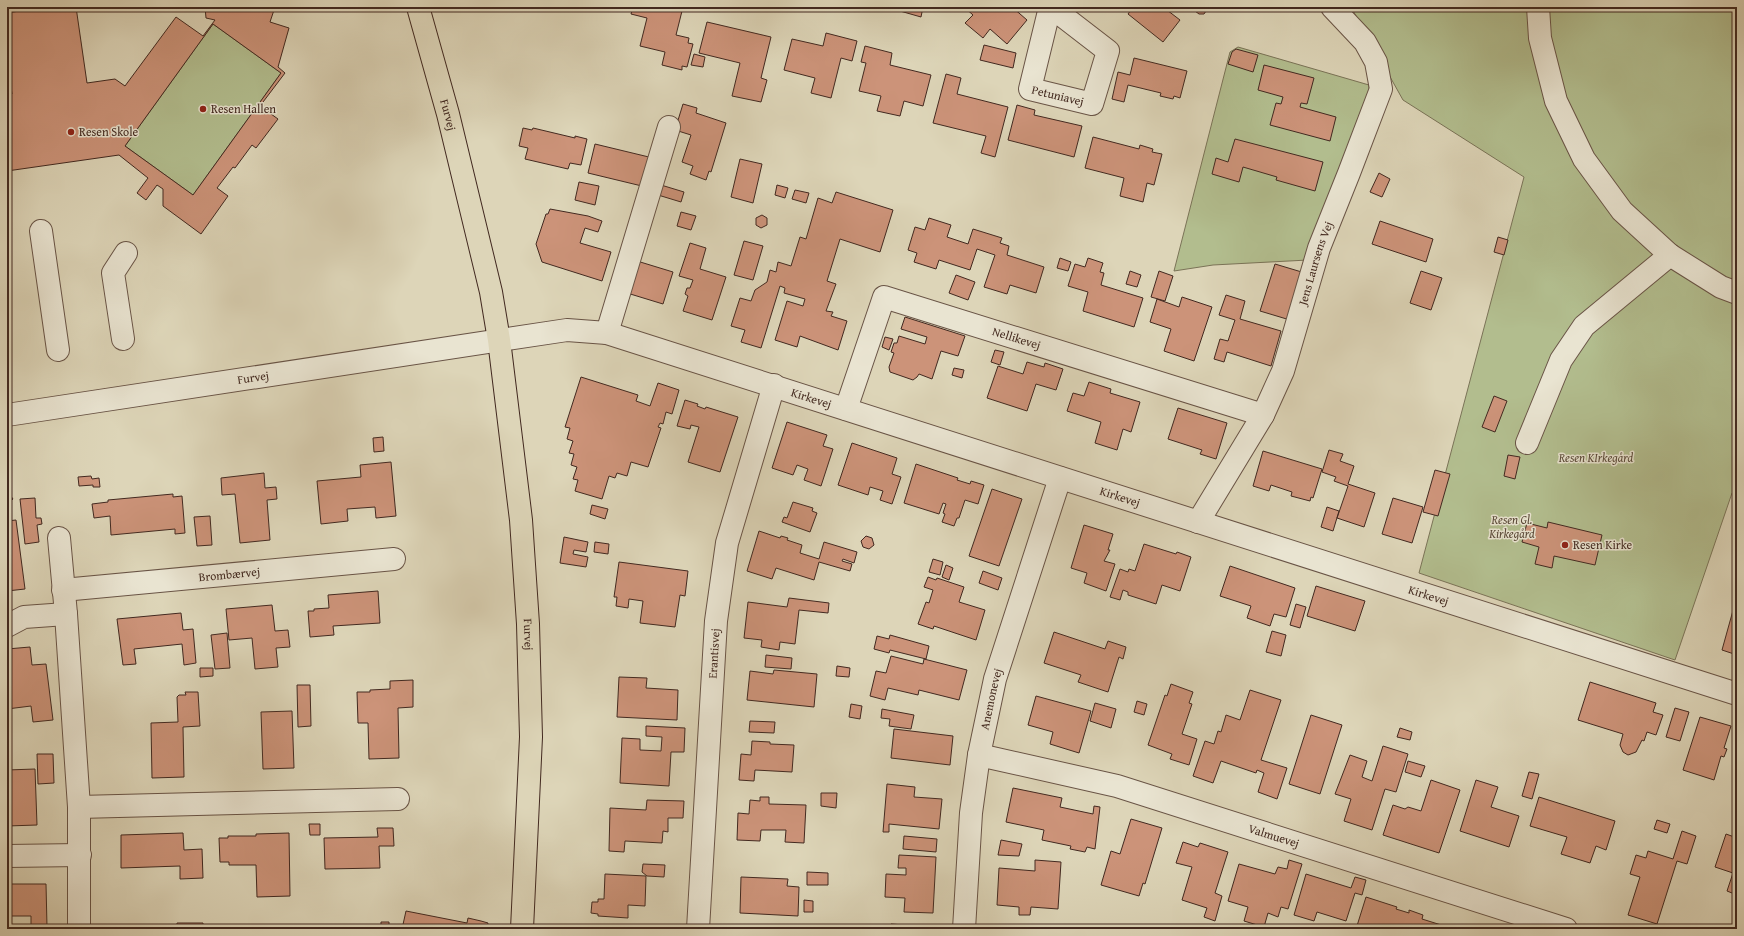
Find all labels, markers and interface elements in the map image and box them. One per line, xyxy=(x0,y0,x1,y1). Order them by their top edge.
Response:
street label: Petuniavej xyxy=(1030,81,1086,110)
street label: Furvej xyxy=(436,97,461,132)
place label: Resen Hallen xyxy=(211,100,276,117)
marker: Resen Hallen xyxy=(198,104,208,114)
place label: Resen Skole xyxy=(79,123,139,140)
marker: Resen Skole xyxy=(66,127,76,137)
street label: Jens Laursens Vej xyxy=(1293,219,1337,309)
street label: Nellikevej xyxy=(990,322,1043,353)
street label: Furvej xyxy=(236,366,270,388)
street label: Kirkevej xyxy=(789,383,834,412)
park label: Resen KIrkegård xyxy=(1558,449,1634,466)
street label: Kirkevej xyxy=(1098,482,1142,511)
park label: Resen Gl. Kirkegård xyxy=(1488,511,1535,542)
place label: Resen Kirke xyxy=(1573,536,1633,553)
marker: Resen Kirke xyxy=(1560,540,1570,550)
street label: Brombærvej xyxy=(198,563,261,585)
street label: Kirkevej xyxy=(1406,581,1451,609)
street label: Furvej xyxy=(520,618,538,651)
street label: Erantisvej xyxy=(704,628,724,679)
street label: Anemonevej xyxy=(976,666,1006,731)
street label: Valmuevej xyxy=(1246,819,1302,852)

